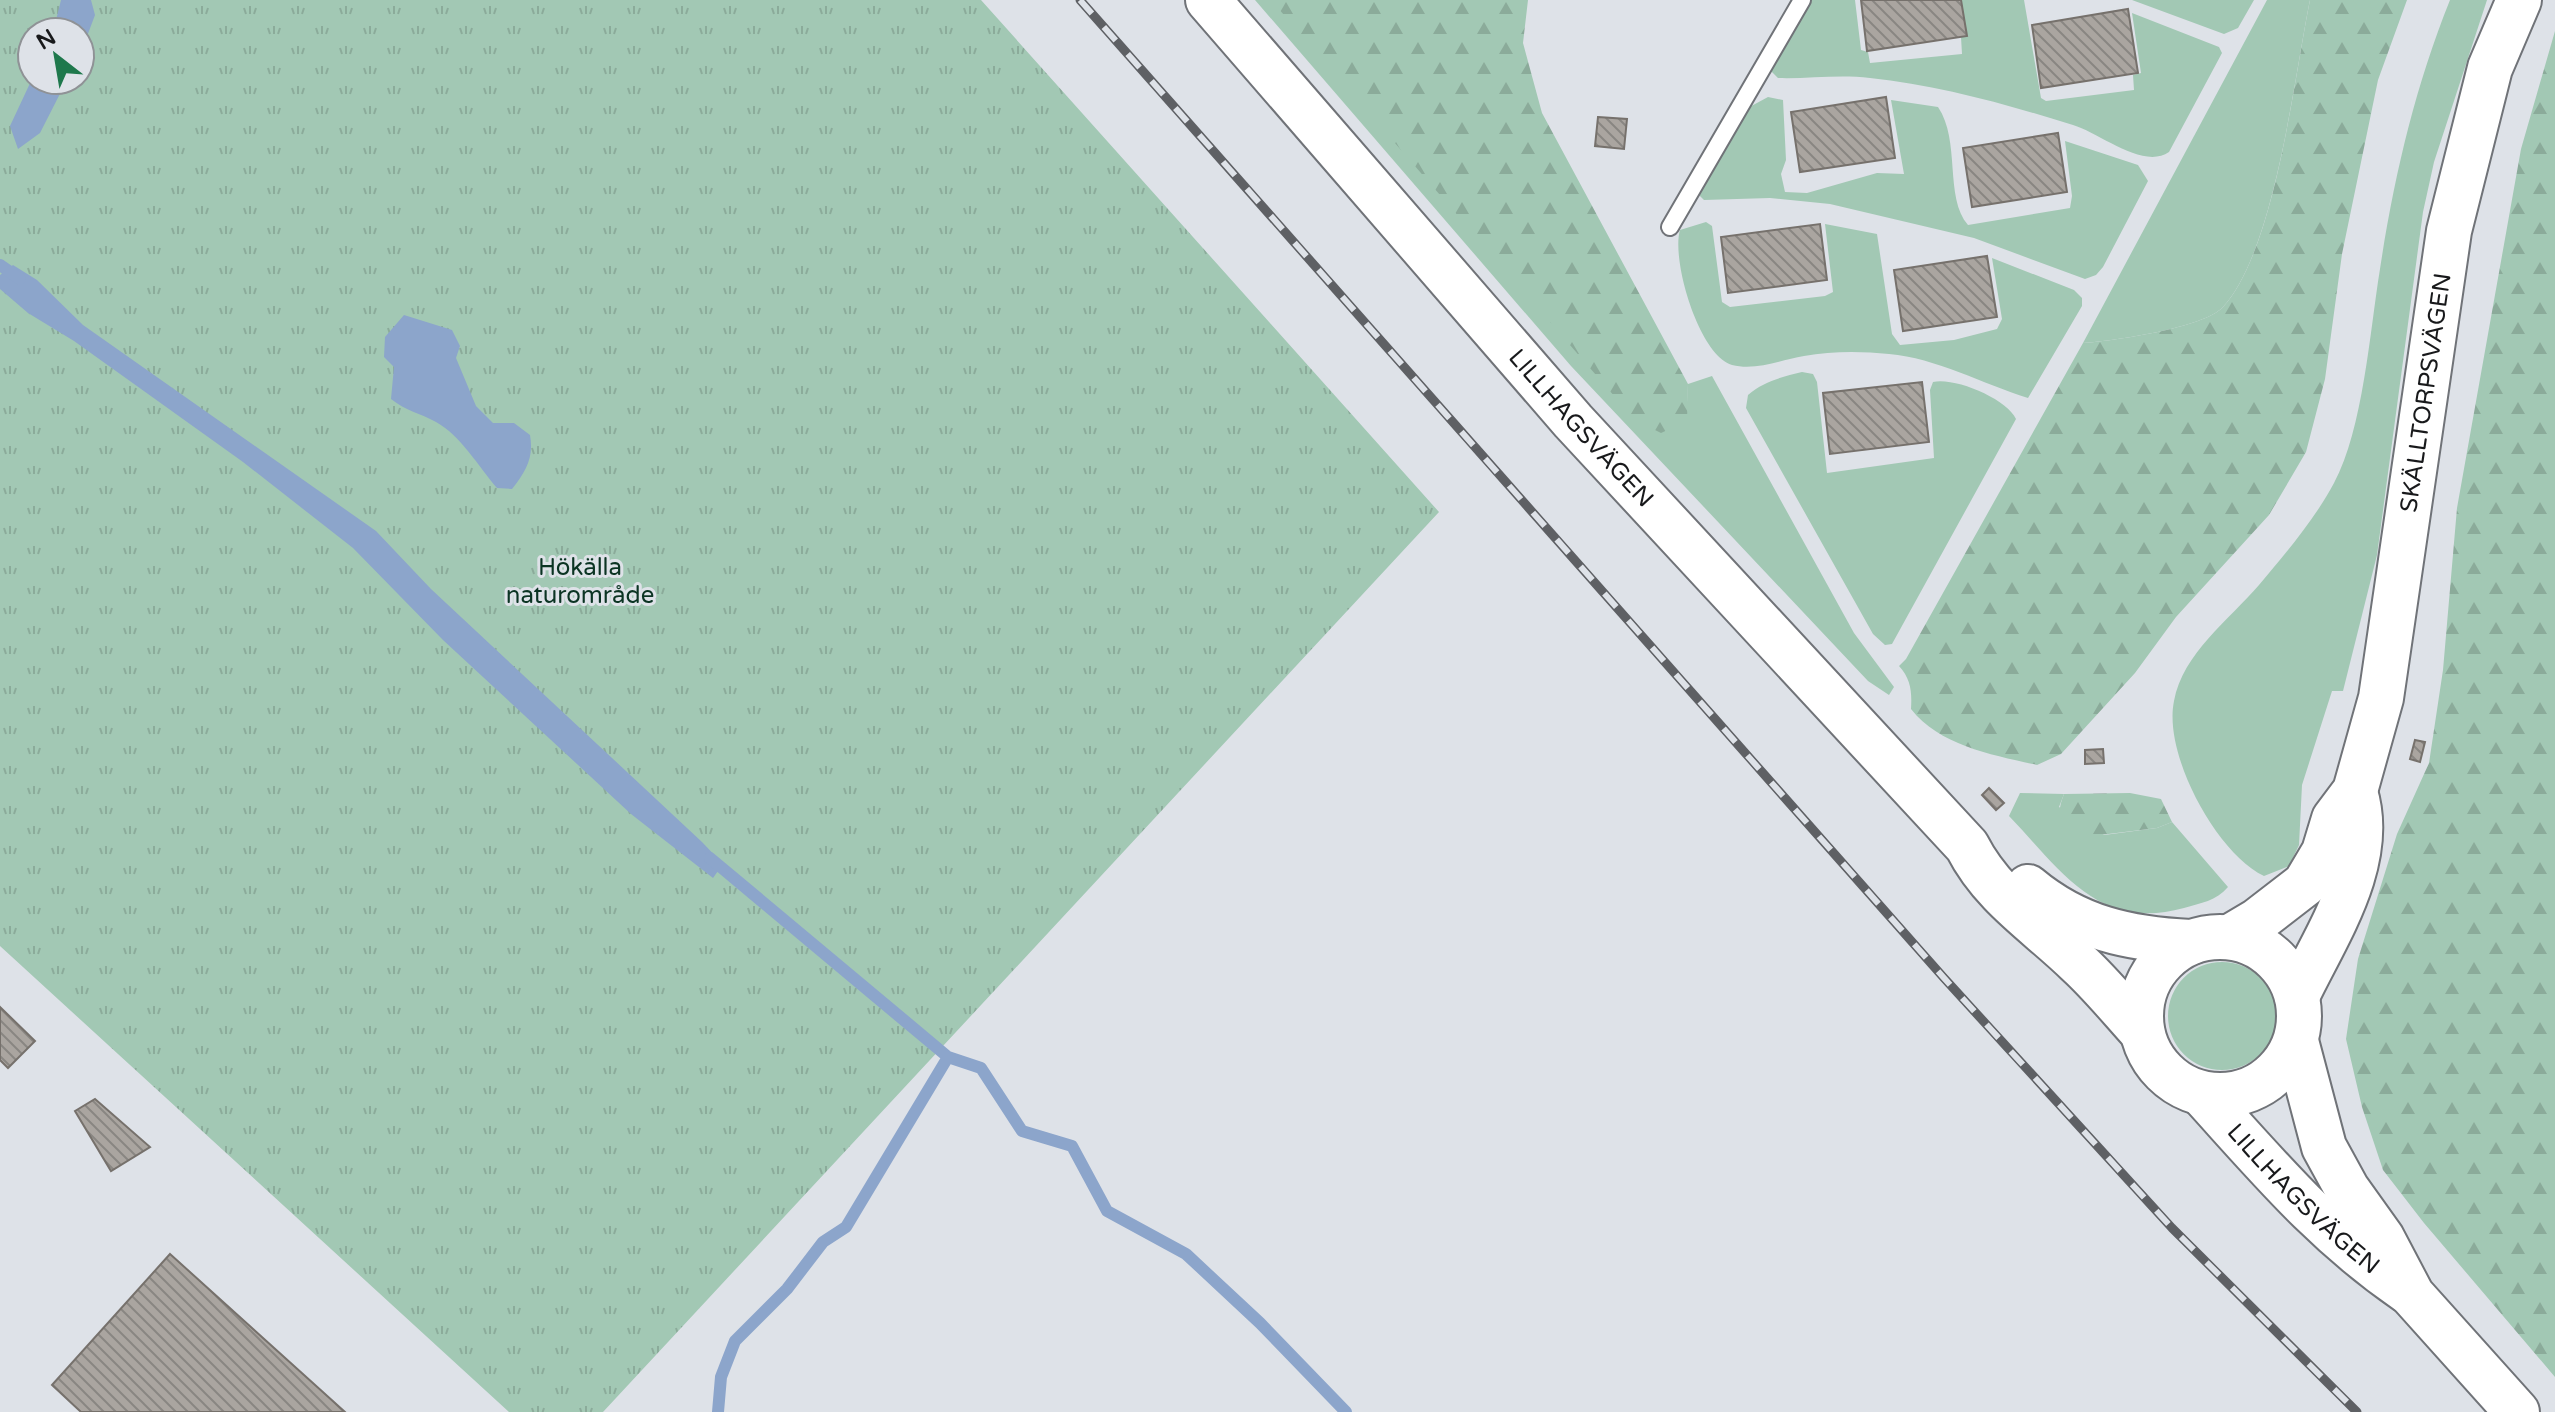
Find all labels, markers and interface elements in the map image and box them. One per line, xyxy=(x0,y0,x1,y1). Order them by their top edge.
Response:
north arrow xyxy=(16,16,96,96)
text: N xyxy=(32,24,60,55)
street label: SKÄLLTORPSVÄGEN xyxy=(2394,271,2458,514)
street label: LILLHAGSVÄGEN xyxy=(1502,343,1660,513)
park label: Hökälla naturområde xyxy=(506,553,654,610)
street label: LILLHAGSVÄGEN xyxy=(2221,1118,2385,1280)

